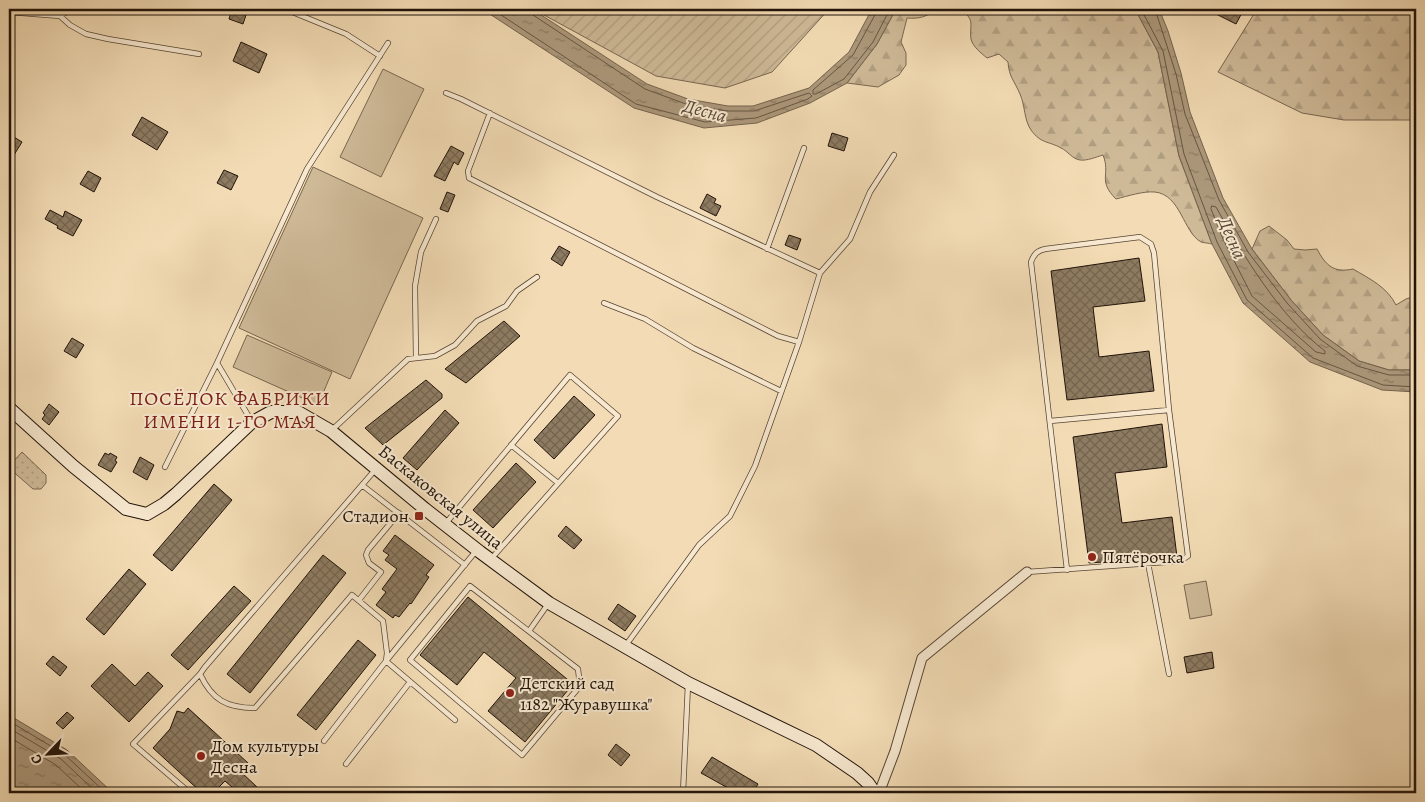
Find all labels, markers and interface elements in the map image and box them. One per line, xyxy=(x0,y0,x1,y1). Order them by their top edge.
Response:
water label: Десна xyxy=(679,92,730,129)
water label: Десна xyxy=(1211,211,1253,263)
district label: ПОСЁЛОК ФАБРИКИ ИМЕНИ 1-ГО МАЯ xyxy=(129,385,331,435)
street label: Баскаковская улица xyxy=(374,439,509,555)
place label: Стадион xyxy=(342,504,409,528)
marker: Стадион xyxy=(413,510,425,522)
place label: Пятёрочка xyxy=(1102,545,1185,569)
marker: Пятёрочка xyxy=(1086,551,1098,563)
place label: Детский сад 1182 "Журавушка" xyxy=(520,671,653,716)
marker: Детский сад 1182 "Журавушка" xyxy=(504,687,516,699)
north arrow xyxy=(22,730,72,780)
place label: Дом культуры Десна xyxy=(211,734,319,779)
marker: Дом культуры Десна xyxy=(195,750,207,762)
text: С xyxy=(26,751,47,767)

